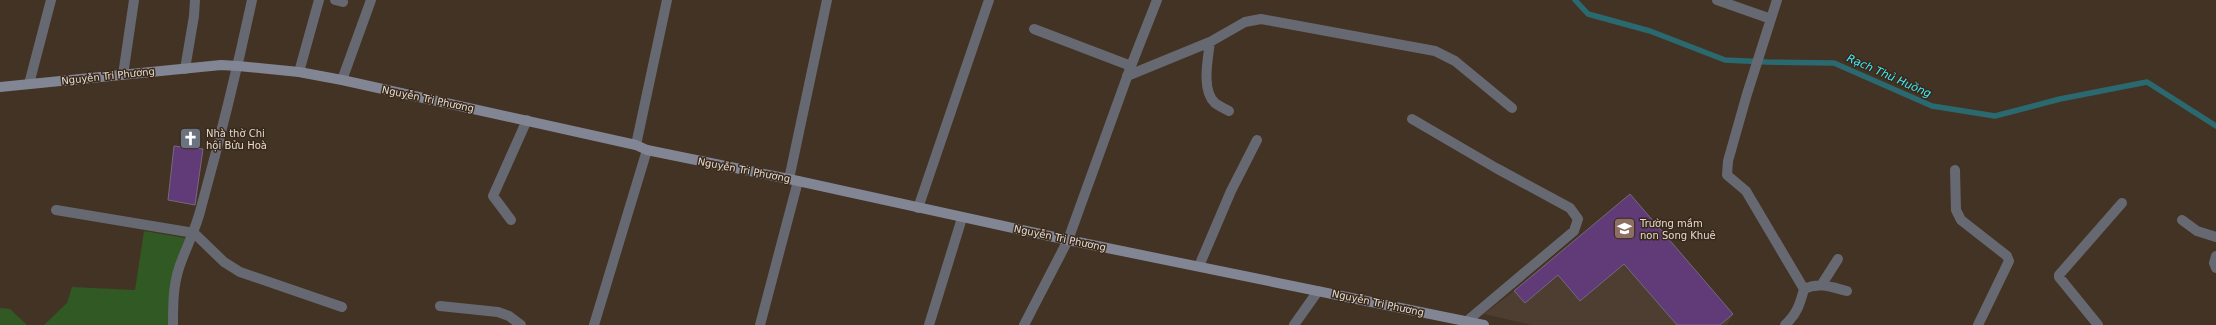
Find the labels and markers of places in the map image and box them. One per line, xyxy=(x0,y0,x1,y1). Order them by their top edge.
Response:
church icon: Nhà thờ Chi hội Bửu Hoà xyxy=(177,126,203,152)
place label: Nhà thờ Chi hội Bửu Hoà xyxy=(206,128,267,152)
school or university icon: Trường mầm non Song Khuê xyxy=(1612,216,1638,242)
place label: Trường mầm non Song Khuê xyxy=(1639,218,1716,241)

